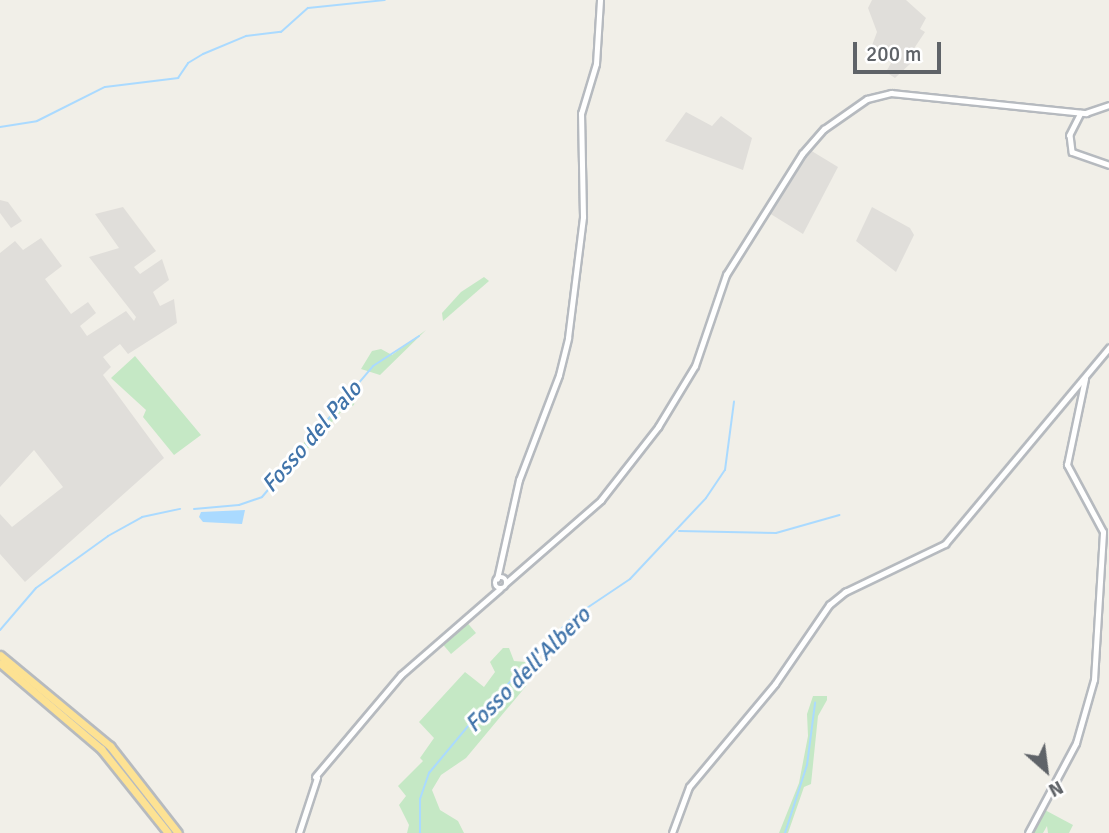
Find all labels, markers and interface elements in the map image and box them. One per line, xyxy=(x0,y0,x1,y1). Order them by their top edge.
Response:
scale bar xyxy=(857,28,944,72)
text: 200 m xyxy=(866,41,921,67)
water label: Fosso del Palo xyxy=(256,376,368,498)
water label: Fosso dell'Albero xyxy=(460,602,596,738)
north arrow xyxy=(1011,735,1081,805)
text: N xyxy=(1044,775,1067,802)

